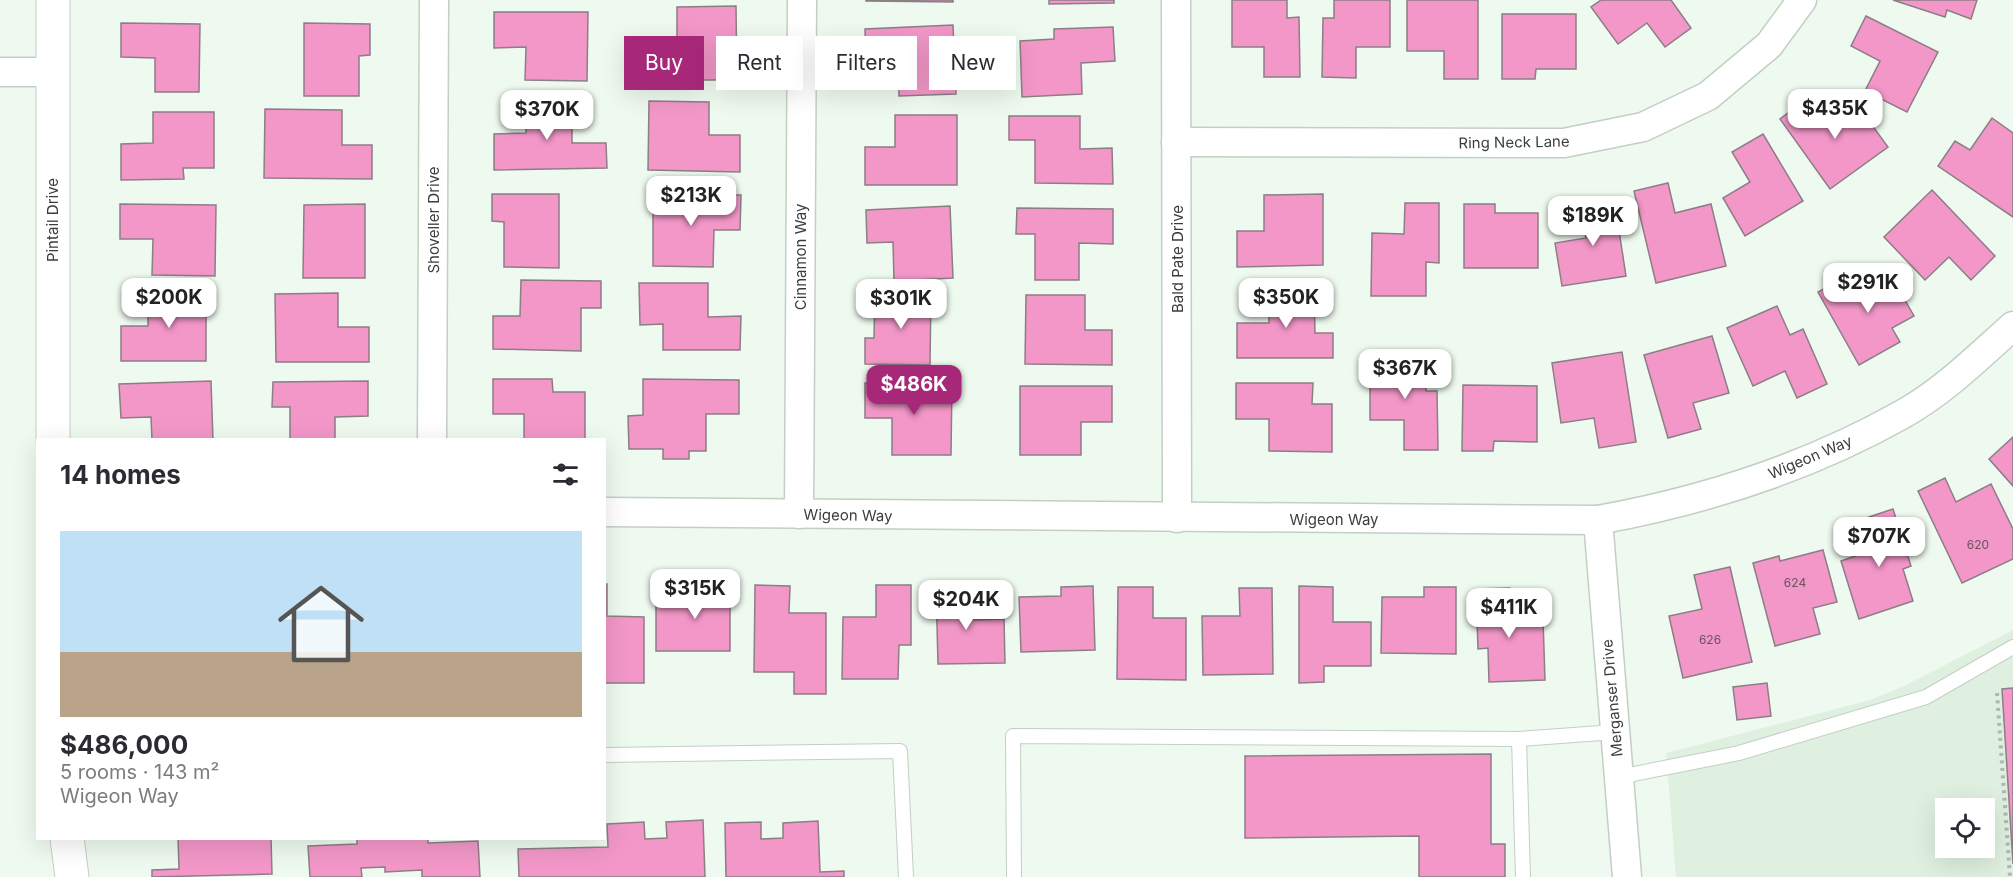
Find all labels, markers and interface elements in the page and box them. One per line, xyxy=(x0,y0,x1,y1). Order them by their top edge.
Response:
chip: Buy xyxy=(624,36,704,90)
chip: Rent xyxy=(716,36,803,90)
chip: Filters xyxy=(815,36,917,90)
chip: New xyxy=(929,36,1016,90)
pin: $435K xyxy=(1793,89,1877,140)
pin: $370K xyxy=(505,90,589,141)
text: $435K xyxy=(1802,96,1868,120)
text: $370K xyxy=(514,97,580,121)
street label: Ring Neck Lane xyxy=(1458,132,1570,152)
street label: Shoveller Drive xyxy=(424,166,443,274)
pin: $213K xyxy=(649,176,733,227)
street label: Pintail Drive xyxy=(43,178,62,262)
text: $213K xyxy=(660,183,722,207)
pin: $189K xyxy=(1551,196,1635,247)
street label: Cinnamon Way xyxy=(791,203,810,310)
text: $189K xyxy=(1562,203,1624,227)
street label: Bald Pate Drive xyxy=(1168,205,1187,313)
pin: $291K xyxy=(1826,263,1910,314)
text: $291K xyxy=(1837,270,1899,294)
pin: $200K xyxy=(127,278,211,329)
pin: $350K xyxy=(1244,278,1328,329)
pin: $301K xyxy=(859,279,943,330)
text: $200K xyxy=(135,285,203,309)
text: $350K xyxy=(1253,285,1319,309)
text: $301K xyxy=(870,286,932,310)
pin: $367K xyxy=(1363,349,1447,400)
text: $367K xyxy=(1372,356,1438,380)
pin: $486K xyxy=(872,365,956,416)
text: $486K xyxy=(880,372,948,396)
street label: Wigeon Way xyxy=(1765,431,1855,483)
icon: filters xyxy=(549,458,582,491)
text: 14 homes xyxy=(60,459,181,490)
street label: Wigeon Way xyxy=(803,505,893,525)
street label: Wigeon Way xyxy=(1289,510,1379,529)
pin: $707K xyxy=(1837,517,1921,568)
text: $707K xyxy=(1847,524,1911,548)
house number: 620 xyxy=(1967,537,1989,552)
pin: $315K xyxy=(653,569,737,620)
icon: home xyxy=(267,570,375,678)
house number: 624 xyxy=(1784,575,1806,590)
text: $315K xyxy=(664,576,726,600)
pin: $204K xyxy=(924,580,1008,631)
text: $204K xyxy=(932,587,1000,611)
pin: $411K xyxy=(1467,588,1551,639)
text: $411K xyxy=(1480,595,1538,619)
house number: 626 xyxy=(1699,632,1721,647)
street label: Merganser Drive xyxy=(1597,638,1627,758)
text: $486,000 xyxy=(60,729,188,760)
text: 5 rooms · 143 m² xyxy=(60,760,219,784)
text: Wigeon Way xyxy=(60,784,179,808)
map controls xyxy=(1935,798,1995,858)
button: locate xyxy=(1935,798,1995,858)

